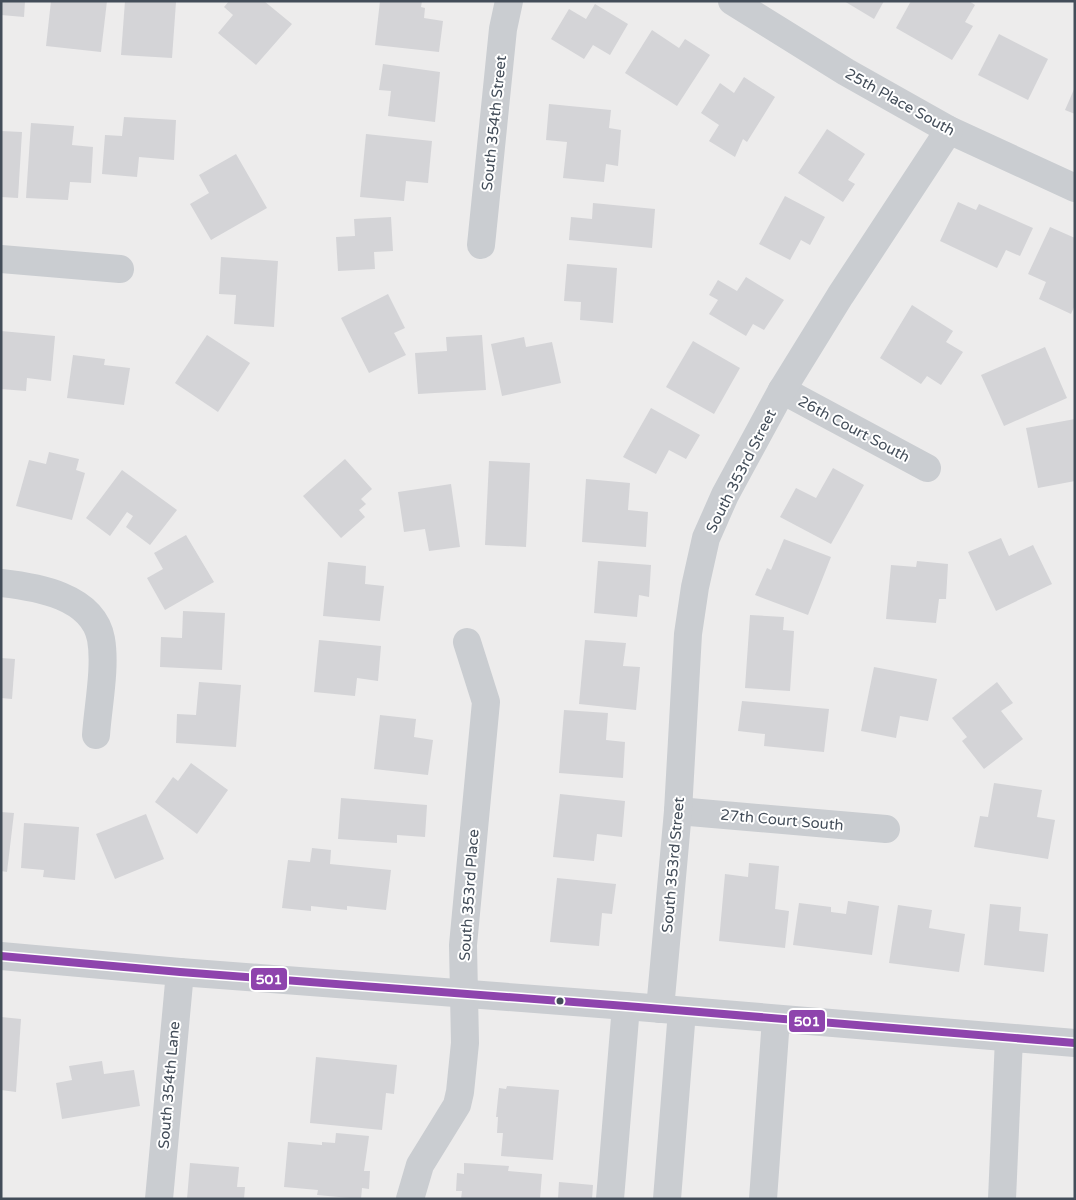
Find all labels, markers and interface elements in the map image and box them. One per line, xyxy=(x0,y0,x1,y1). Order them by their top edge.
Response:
street label: South 354th Street xyxy=(478,54,510,192)
street label: 25th Place South xyxy=(842,64,958,140)
street label: 26th Court South xyxy=(795,392,913,466)
street label: South 353rd Street xyxy=(702,406,780,536)
street label: South 353rd Street xyxy=(658,796,688,934)
street label: 27th Court South xyxy=(720,806,844,834)
street label: South 353rd Place xyxy=(455,829,483,961)
line badge: 501 xyxy=(250,967,288,991)
text: 501 xyxy=(256,971,282,988)
unlabelled marker xyxy=(555,996,565,1006)
line badge: 501 xyxy=(788,1009,826,1033)
text: 501 xyxy=(794,1013,820,1030)
street label: South 354th Lane xyxy=(154,1020,184,1150)

